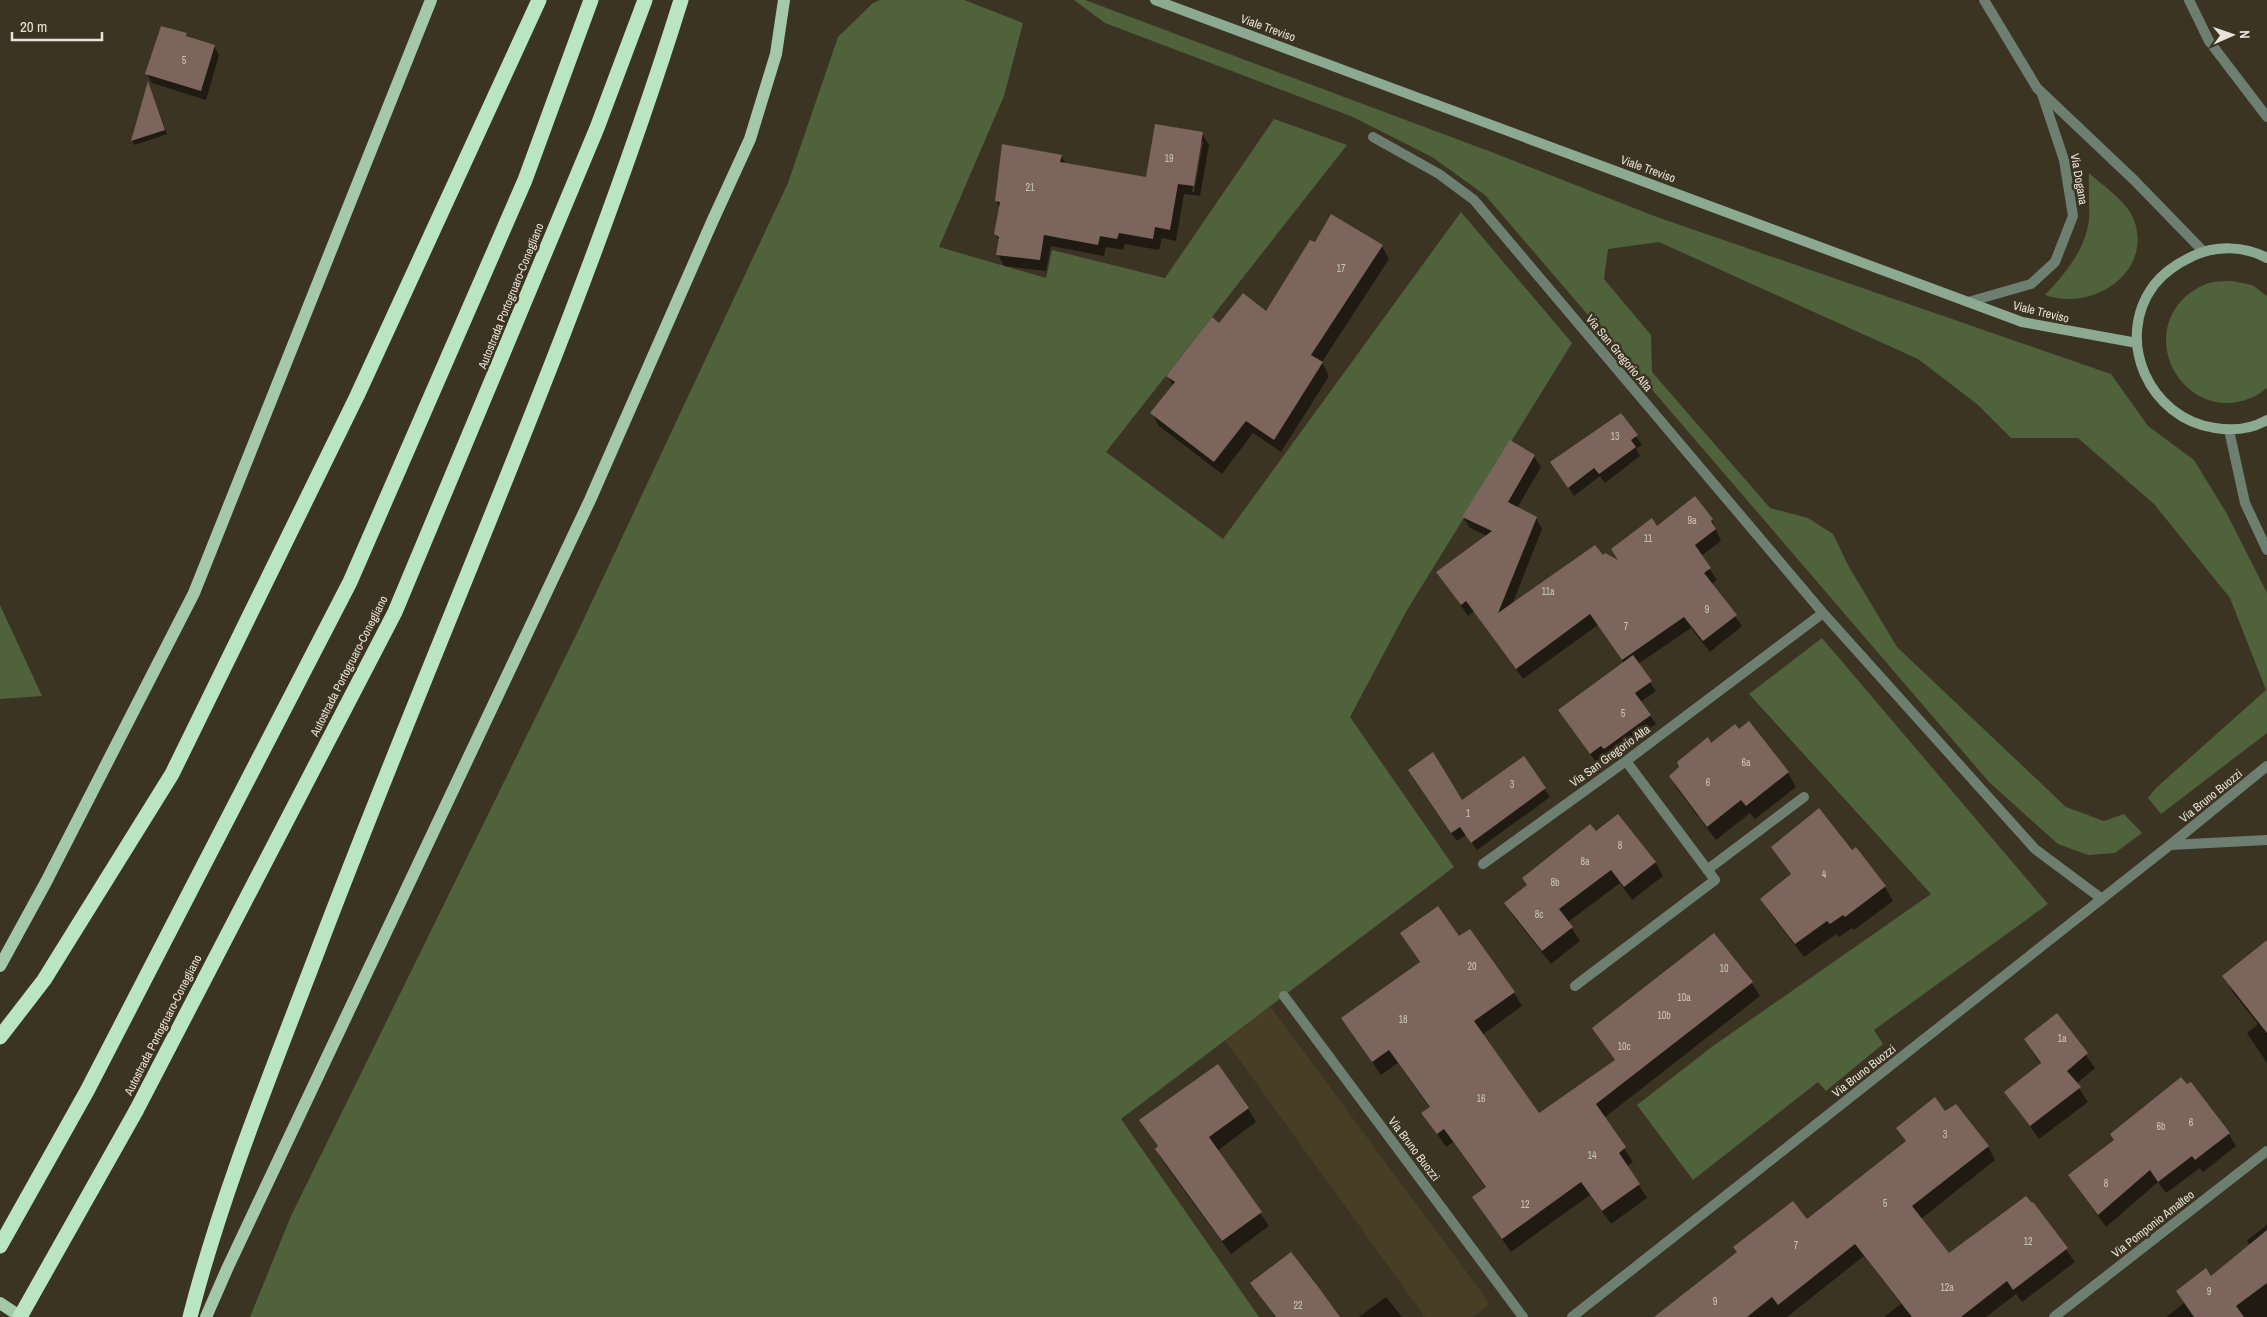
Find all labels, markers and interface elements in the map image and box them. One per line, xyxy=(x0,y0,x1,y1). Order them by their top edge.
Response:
scale bar xyxy=(12,10,102,42)
north arrow xyxy=(2207,10,2257,60)
street label: Viale Treviso xyxy=(1238,11,1298,45)
text: 20 m xyxy=(20,16,47,37)
text: N xyxy=(2236,30,2254,39)
house number: 5 xyxy=(182,54,187,67)
house number: 19 xyxy=(1164,152,1174,165)
street label: Viale Treviso xyxy=(1618,152,1678,186)
street label: Via Dogana xyxy=(2067,152,2091,206)
house number: 21 xyxy=(1025,181,1035,194)
street label: Autostrada Portogruaro-Conegliano xyxy=(474,221,548,372)
house number: 17 xyxy=(1336,262,1346,275)
street label: Viale Treviso xyxy=(2011,297,2071,327)
street label: Via San Gregorio Alta xyxy=(1582,311,1656,395)
house number: 13 xyxy=(1610,430,1620,443)
house number: 9a xyxy=(1687,514,1697,527)
house number: 11 xyxy=(1644,532,1653,545)
house number: 11a xyxy=(1541,585,1555,598)
street label: Autostrada Portogruaro-Conegliano xyxy=(306,593,392,740)
house number: 9 xyxy=(1705,603,1710,616)
house number: 7 xyxy=(1624,620,1629,633)
house number: 5 xyxy=(1621,707,1626,720)
street label: Via San Gregorio Alta xyxy=(1567,721,1654,791)
house number: 6a xyxy=(1741,756,1751,769)
street label: Via Bruno Buozzi xyxy=(2176,766,2246,826)
house number: 6 xyxy=(1706,776,1711,789)
house number: 3 xyxy=(1510,778,1515,791)
house number: 1 xyxy=(1466,807,1471,820)
house number: 8 xyxy=(1618,839,1623,852)
house number: 8a xyxy=(1580,855,1590,868)
house number: 4 xyxy=(1822,868,1827,881)
house number: 8b xyxy=(1550,876,1560,889)
house number: 8c xyxy=(1535,908,1543,921)
street label: Autostrada Portogruaro-Conegliano xyxy=(120,952,206,1099)
house number: 20 xyxy=(1467,960,1477,973)
house number: 10 xyxy=(1719,962,1729,975)
house number: 10a xyxy=(1677,991,1691,1004)
house number: 10b xyxy=(1657,1009,1671,1022)
house number: 18 xyxy=(1398,1013,1408,1026)
house number: 1a xyxy=(2057,1032,2067,1045)
house number: 10c xyxy=(1617,1040,1631,1053)
street label: Via Bruno Buozzi xyxy=(1829,1041,1899,1101)
house number: 16 xyxy=(1476,1092,1486,1105)
street label: Via Bruno Buozzi xyxy=(1385,1114,1443,1184)
house number: 6 xyxy=(2189,1116,2194,1129)
house number: 6b xyxy=(2156,1120,2166,1133)
house number: 3 xyxy=(1943,1128,1948,1141)
house number: 14 xyxy=(1587,1149,1597,1162)
house number: 8 xyxy=(2104,1177,2109,1190)
street label: Via Pomponio Amalteo xyxy=(2108,1187,2198,1261)
house number: 5 xyxy=(1883,1197,1888,1210)
house number: 12 xyxy=(1520,1198,1530,1211)
house number: 12 xyxy=(2023,1235,2033,1248)
house number: 7 xyxy=(1794,1239,1799,1252)
house number: 12a xyxy=(1940,1281,1954,1294)
house number: 9 xyxy=(2207,1285,2212,1298)
house number: 9 xyxy=(1713,1295,1718,1308)
house number: 22 xyxy=(1293,1299,1303,1312)

